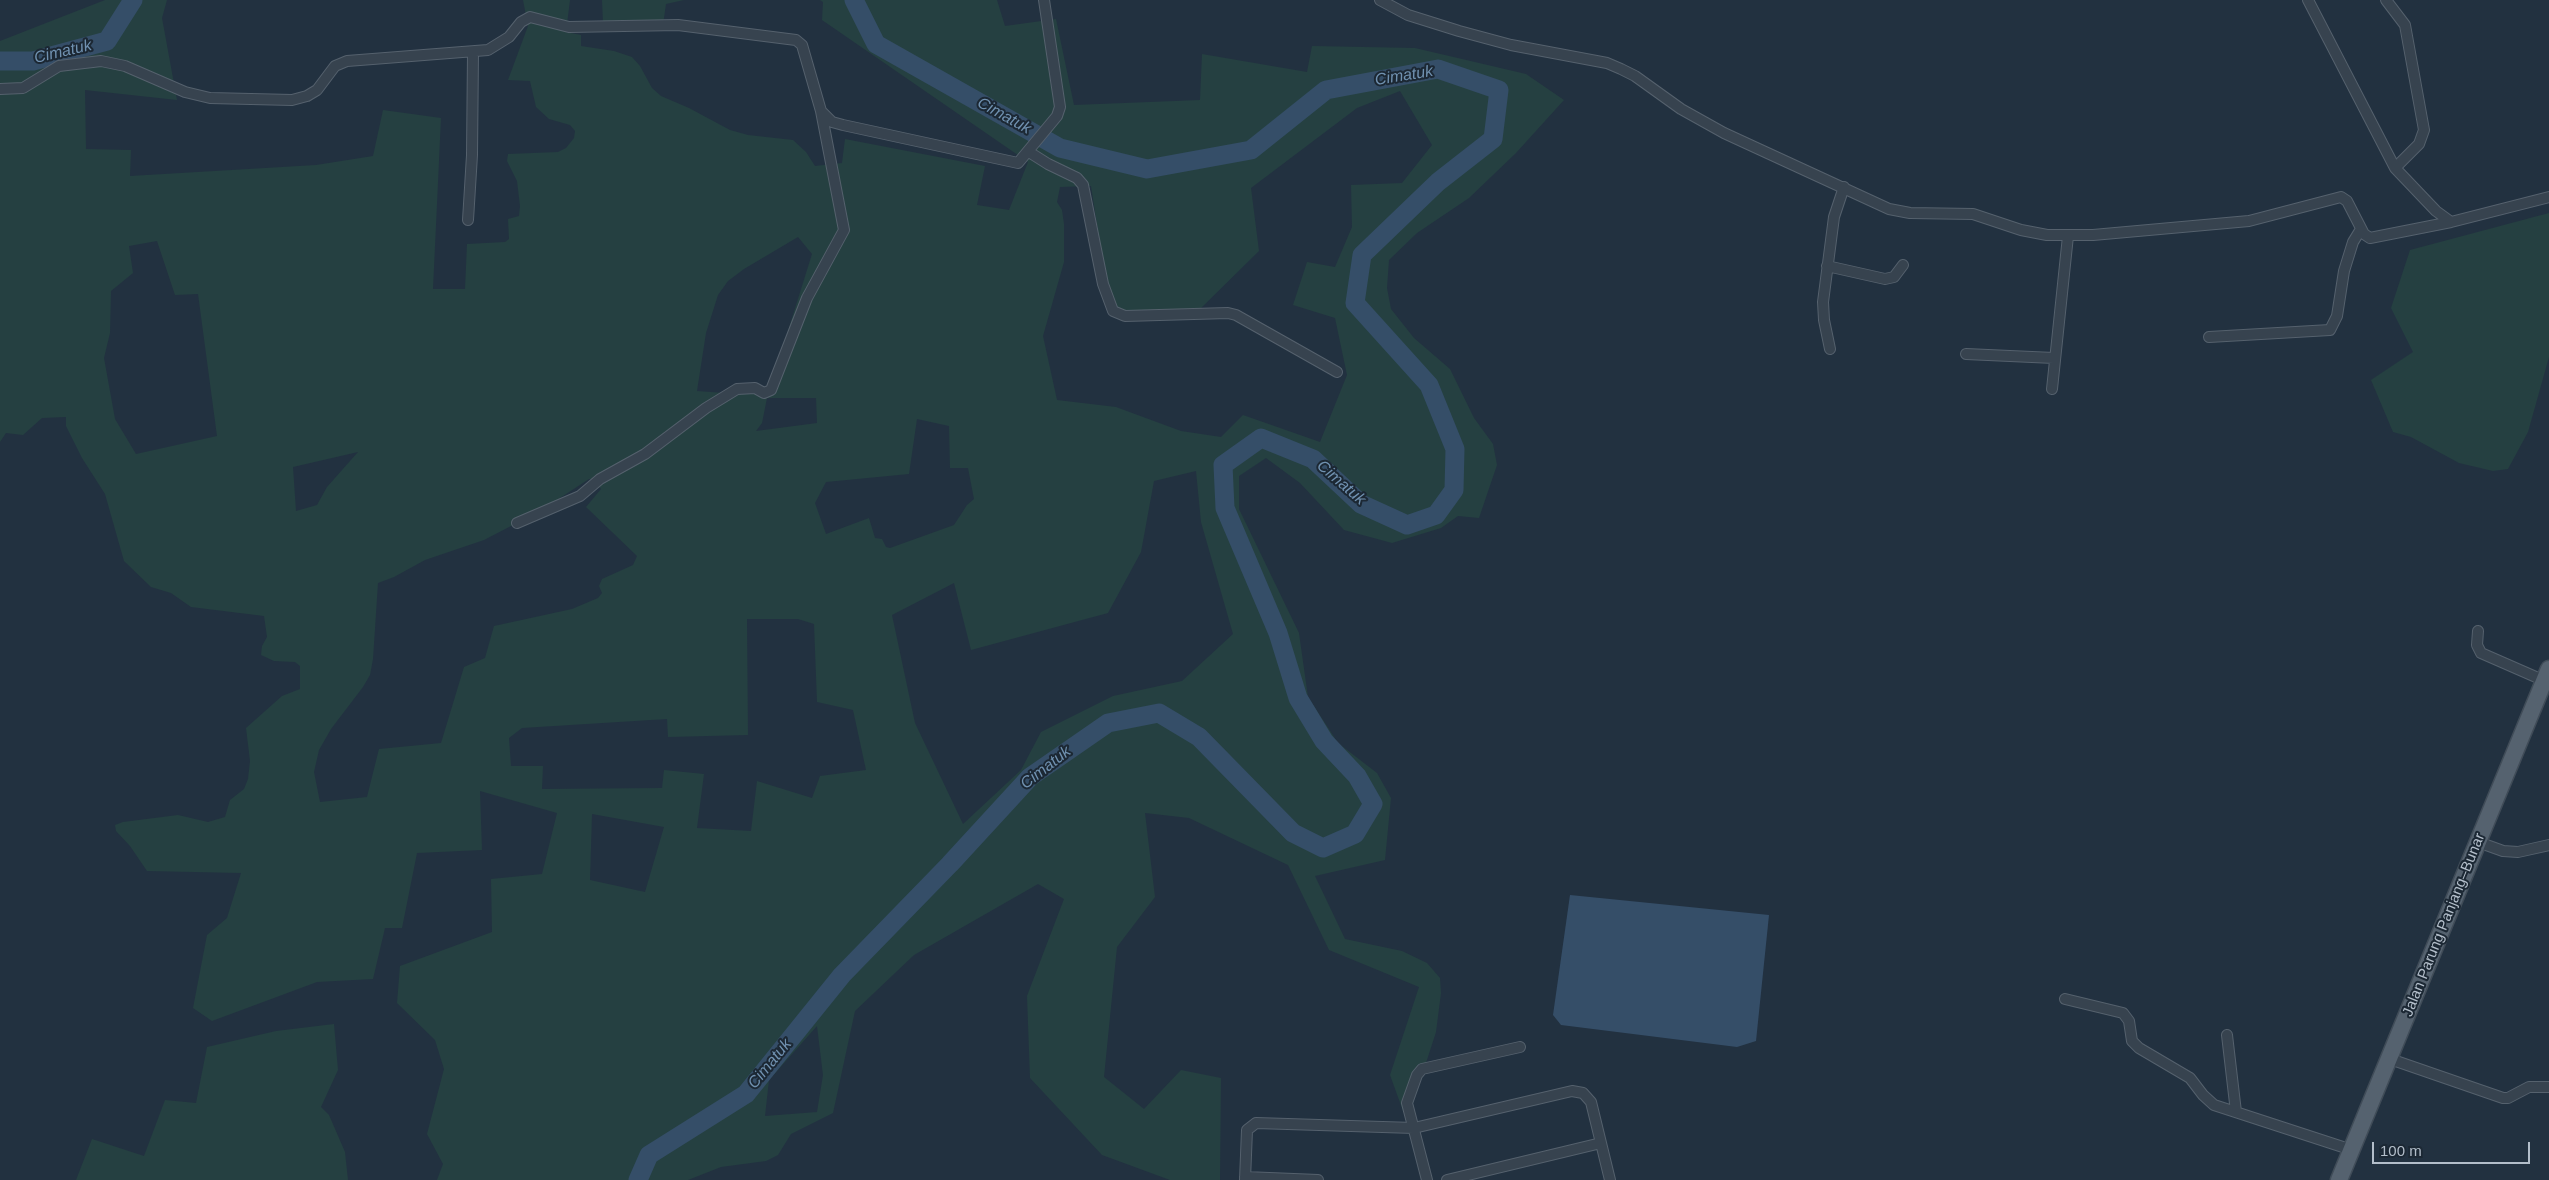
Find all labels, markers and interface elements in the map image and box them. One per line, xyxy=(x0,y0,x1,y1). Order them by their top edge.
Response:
water label: Cimatuk xyxy=(32,36,94,68)
water label: Cimatuk xyxy=(1374,62,1434,90)
water label: Cimatuk xyxy=(974,93,1034,139)
water label: Cimatuk xyxy=(1313,457,1369,509)
water label: Cimatuk xyxy=(1017,742,1075,794)
street label: Jalan Parung Panjang–Bunar xyxy=(2399,831,2489,1019)
water label: Cimatuk xyxy=(744,1035,796,1093)
scale bar xyxy=(2374,1132,2532,1164)
text: 100 m xyxy=(2380,1142,2422,1159)

